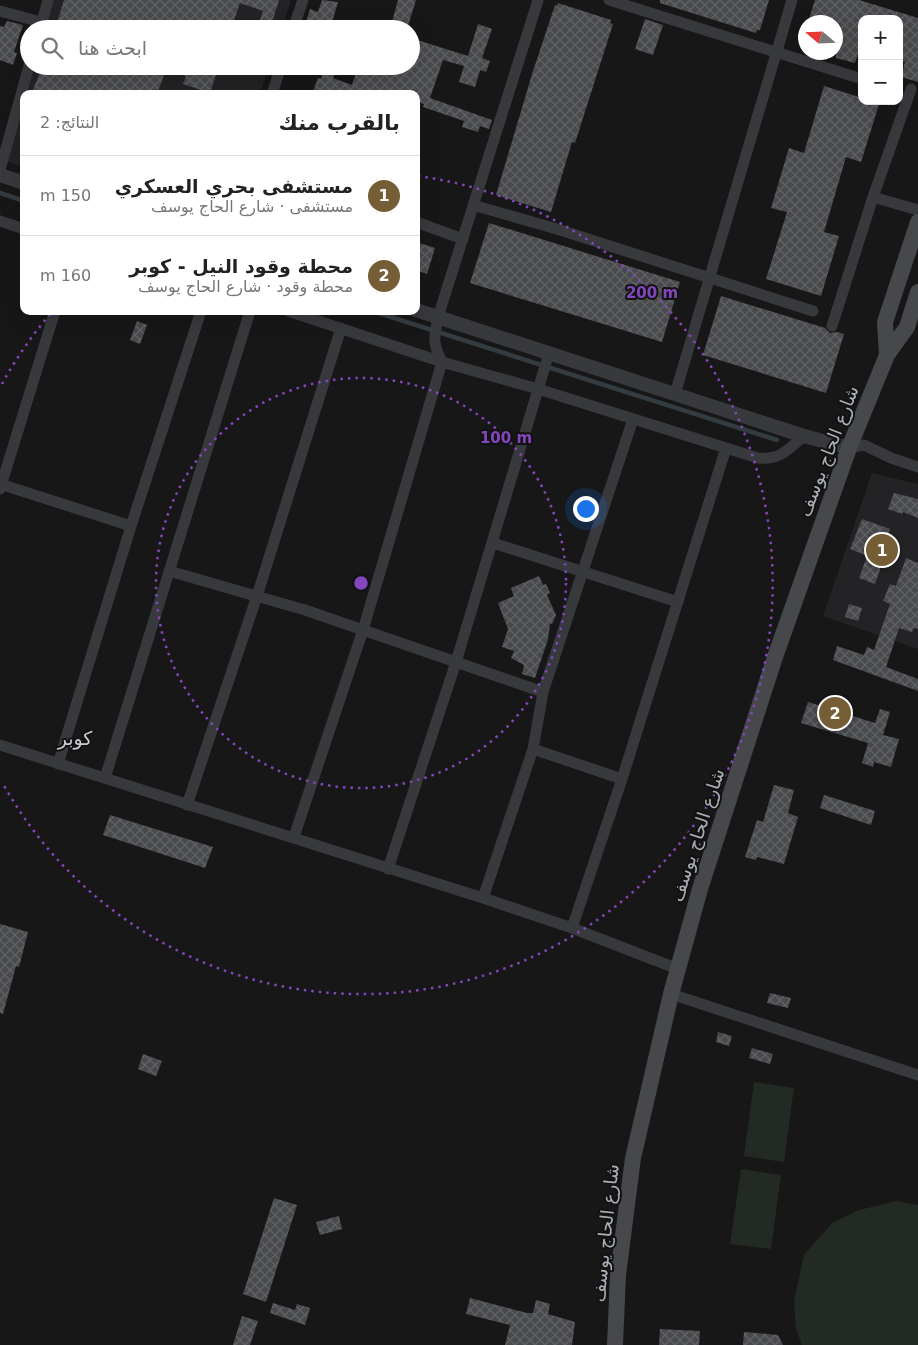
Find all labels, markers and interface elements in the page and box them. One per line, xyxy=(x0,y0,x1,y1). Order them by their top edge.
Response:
north arrow xyxy=(798,15,843,60)
map controls xyxy=(858,15,903,105)
button: + xyxy=(858,15,903,60)
search box xyxy=(20,20,420,75)
icon: search xyxy=(38,34,66,62)
text: ابحث هنا xyxy=(78,37,147,59)
button: − xyxy=(858,60,903,105)
text: بالقرب منك xyxy=(279,111,400,135)
text: النتائج: 2 xyxy=(40,113,99,132)
text: مستشفى بحري العسكري xyxy=(115,175,353,197)
text: 150 m xyxy=(40,186,91,205)
text: 1 xyxy=(378,186,390,205)
text: مستشفى · شارع الحاج يوسف xyxy=(151,197,353,216)
text: محطة وقود النيل - كوبر xyxy=(129,255,353,277)
text: 160 m xyxy=(40,266,91,285)
text: 2 xyxy=(378,266,390,285)
text: محطة وقود · شارع الحاج يوسف xyxy=(138,277,353,296)
text: 200 m xyxy=(626,284,678,302)
street label: شارع الحاج يوسف xyxy=(793,382,864,520)
text: 100 m xyxy=(480,429,532,447)
your location xyxy=(573,496,599,522)
pin: 1 xyxy=(866,531,898,569)
centre of rings xyxy=(352,574,370,592)
pin: 2 xyxy=(819,694,851,732)
district label: كوبر xyxy=(57,727,93,750)
street label: شارع الحاج يوسف xyxy=(666,766,729,905)
street label: شارع الحاج يوسف xyxy=(587,1163,624,1303)

